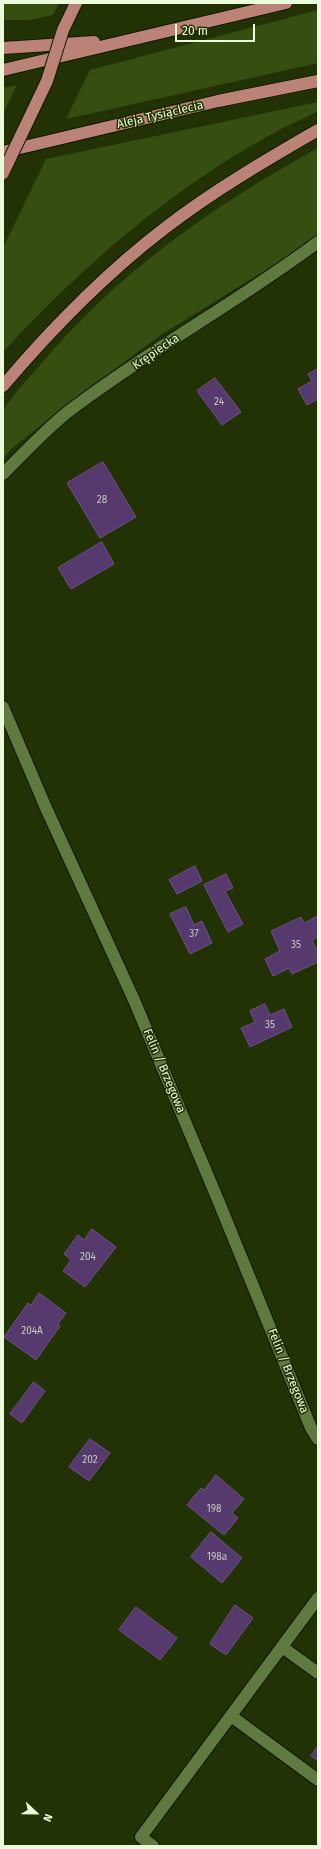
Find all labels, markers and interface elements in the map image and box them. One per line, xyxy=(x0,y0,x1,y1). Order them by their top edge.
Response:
scale bar xyxy=(177,16,257,42)
text: 20 m xyxy=(182,24,208,38)
street label: Aleja Tysiąclecia xyxy=(115,98,205,132)
street label: Krępiecka xyxy=(130,331,182,373)
house number: 24 xyxy=(214,396,224,408)
house number: 28 xyxy=(97,494,107,506)
house number: 37 xyxy=(189,928,199,940)
house number: 35 xyxy=(291,939,301,951)
house number: 35 xyxy=(265,1019,275,1031)
street label: Felin / Brzegowa xyxy=(140,1027,188,1115)
house number: 204 xyxy=(80,1251,96,1263)
house number: 204A xyxy=(21,1325,43,1337)
street label: Felin / Brzegowa xyxy=(264,1327,312,1415)
house number: 202 xyxy=(82,1454,98,1466)
house number: 198 xyxy=(206,1503,222,1515)
house number: 198a xyxy=(207,1551,227,1563)
north arrow xyxy=(16,1793,56,1833)
text: N xyxy=(40,1812,55,1823)

